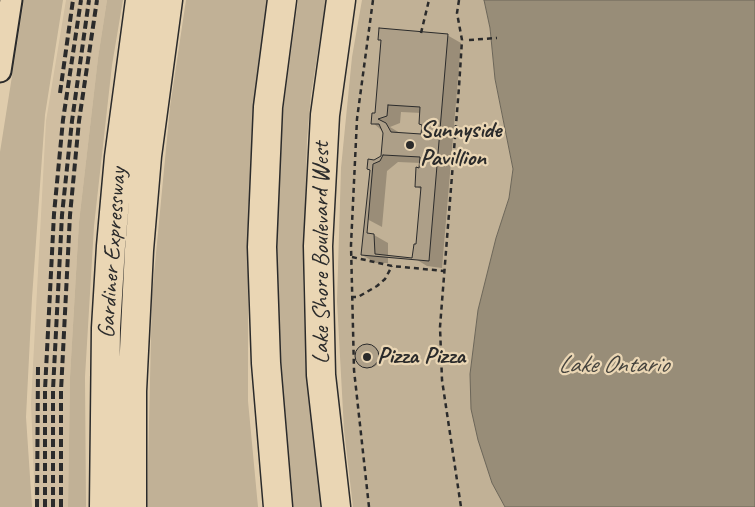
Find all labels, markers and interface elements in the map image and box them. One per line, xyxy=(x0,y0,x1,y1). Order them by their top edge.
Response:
place label: Sunnyside Pavillion xyxy=(420,117,501,173)
marker: Sunnyside Pavillion xyxy=(404,139,416,151)
street label: Lake Shore Boulevard West xyxy=(308,142,336,364)
street label: Gardiner Expressway xyxy=(93,167,133,339)
place label: Pizza Pizza xyxy=(377,343,465,371)
water label: Lake Ontario xyxy=(558,350,668,380)
marker: Pizza Pizza xyxy=(361,351,373,363)

